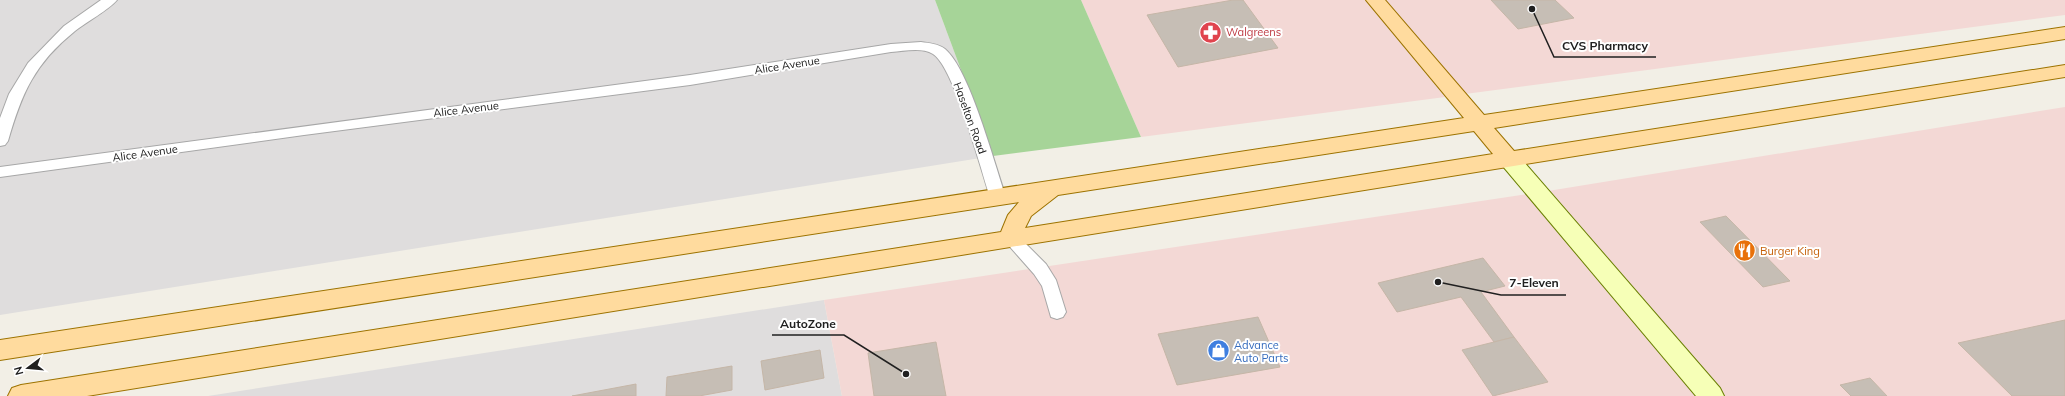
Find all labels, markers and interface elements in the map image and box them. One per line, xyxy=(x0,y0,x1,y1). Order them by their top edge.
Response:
pharmacy icon: Walgreens xyxy=(1198,19,1224,45)
place label: Walgreens xyxy=(1226,25,1281,39)
callout: CVS Pharmacy xyxy=(1554,33,1656,57)
text: CVS Pharmacy xyxy=(1562,38,1648,53)
street label: Alice Avenue xyxy=(753,53,821,77)
street label: Haselton Road xyxy=(951,80,989,156)
street label: Alice Avenue xyxy=(432,98,500,120)
street label: Alice Avenue xyxy=(111,141,179,165)
restaurant icon: Burger King xyxy=(1732,238,1758,264)
place label: Burger King xyxy=(1760,244,1820,258)
callout: 7-Eleven xyxy=(1501,271,1566,295)
text: 7-Eleven xyxy=(1509,275,1559,290)
callout: AutoZone xyxy=(772,311,844,335)
text: AutoZone xyxy=(780,316,836,331)
shop icon: Advance Auto Parts xyxy=(1206,338,1232,364)
place label: Advance Auto Parts xyxy=(1234,338,1288,365)
north arrow xyxy=(8,348,48,388)
text: N xyxy=(11,365,26,377)

